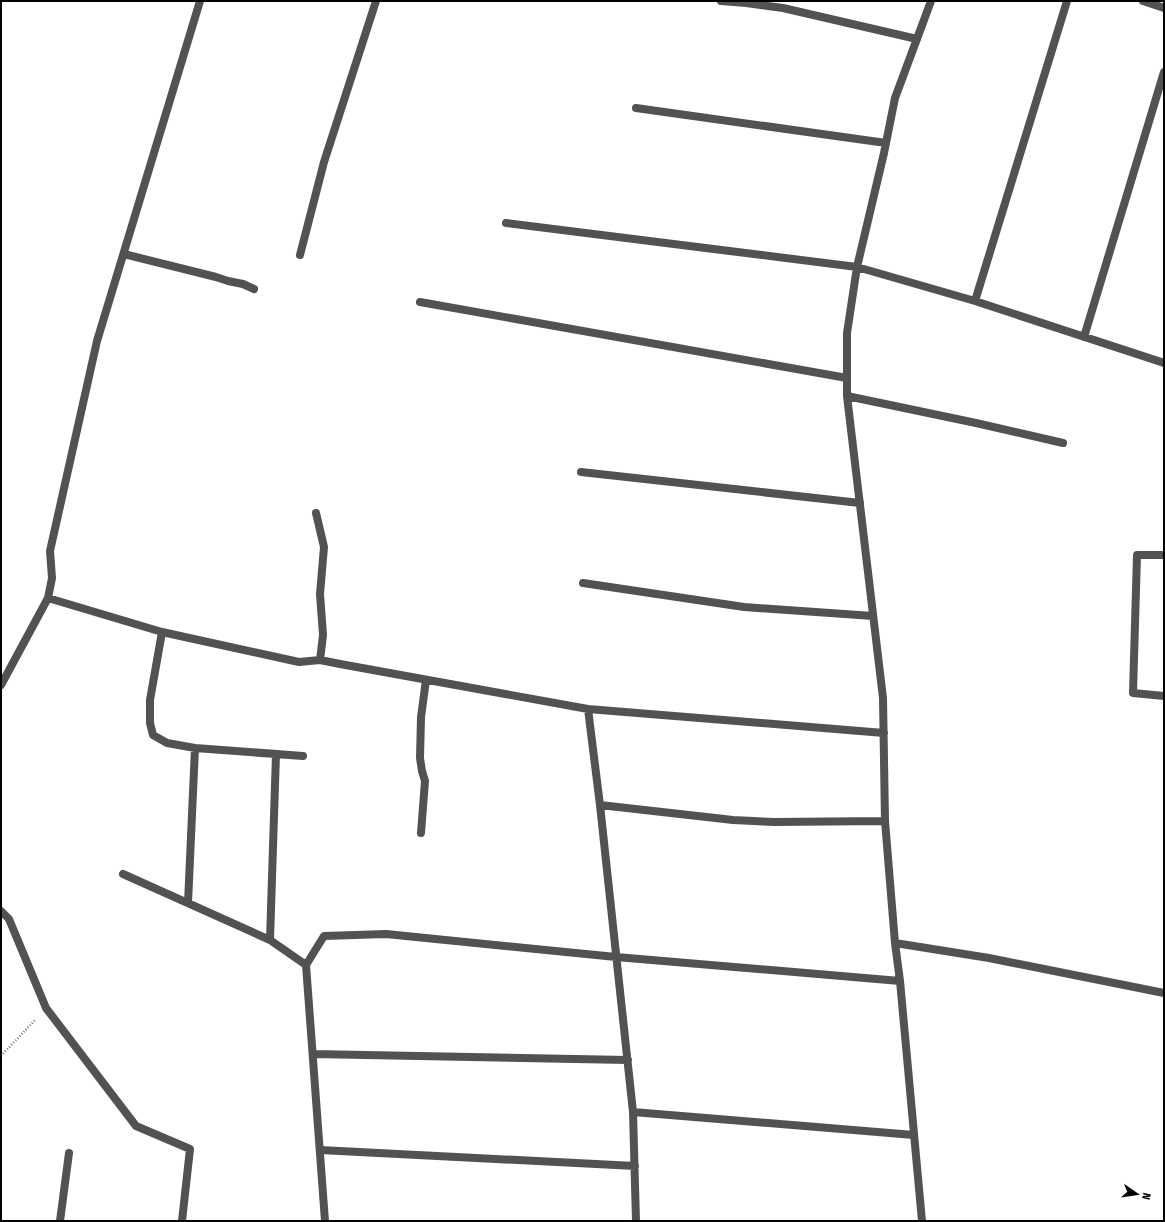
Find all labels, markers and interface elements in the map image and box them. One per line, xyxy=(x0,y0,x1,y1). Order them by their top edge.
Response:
north arrow xyxy=(1117,1174,1157,1214)
text: N xyxy=(1139,1191,1153,1201)

